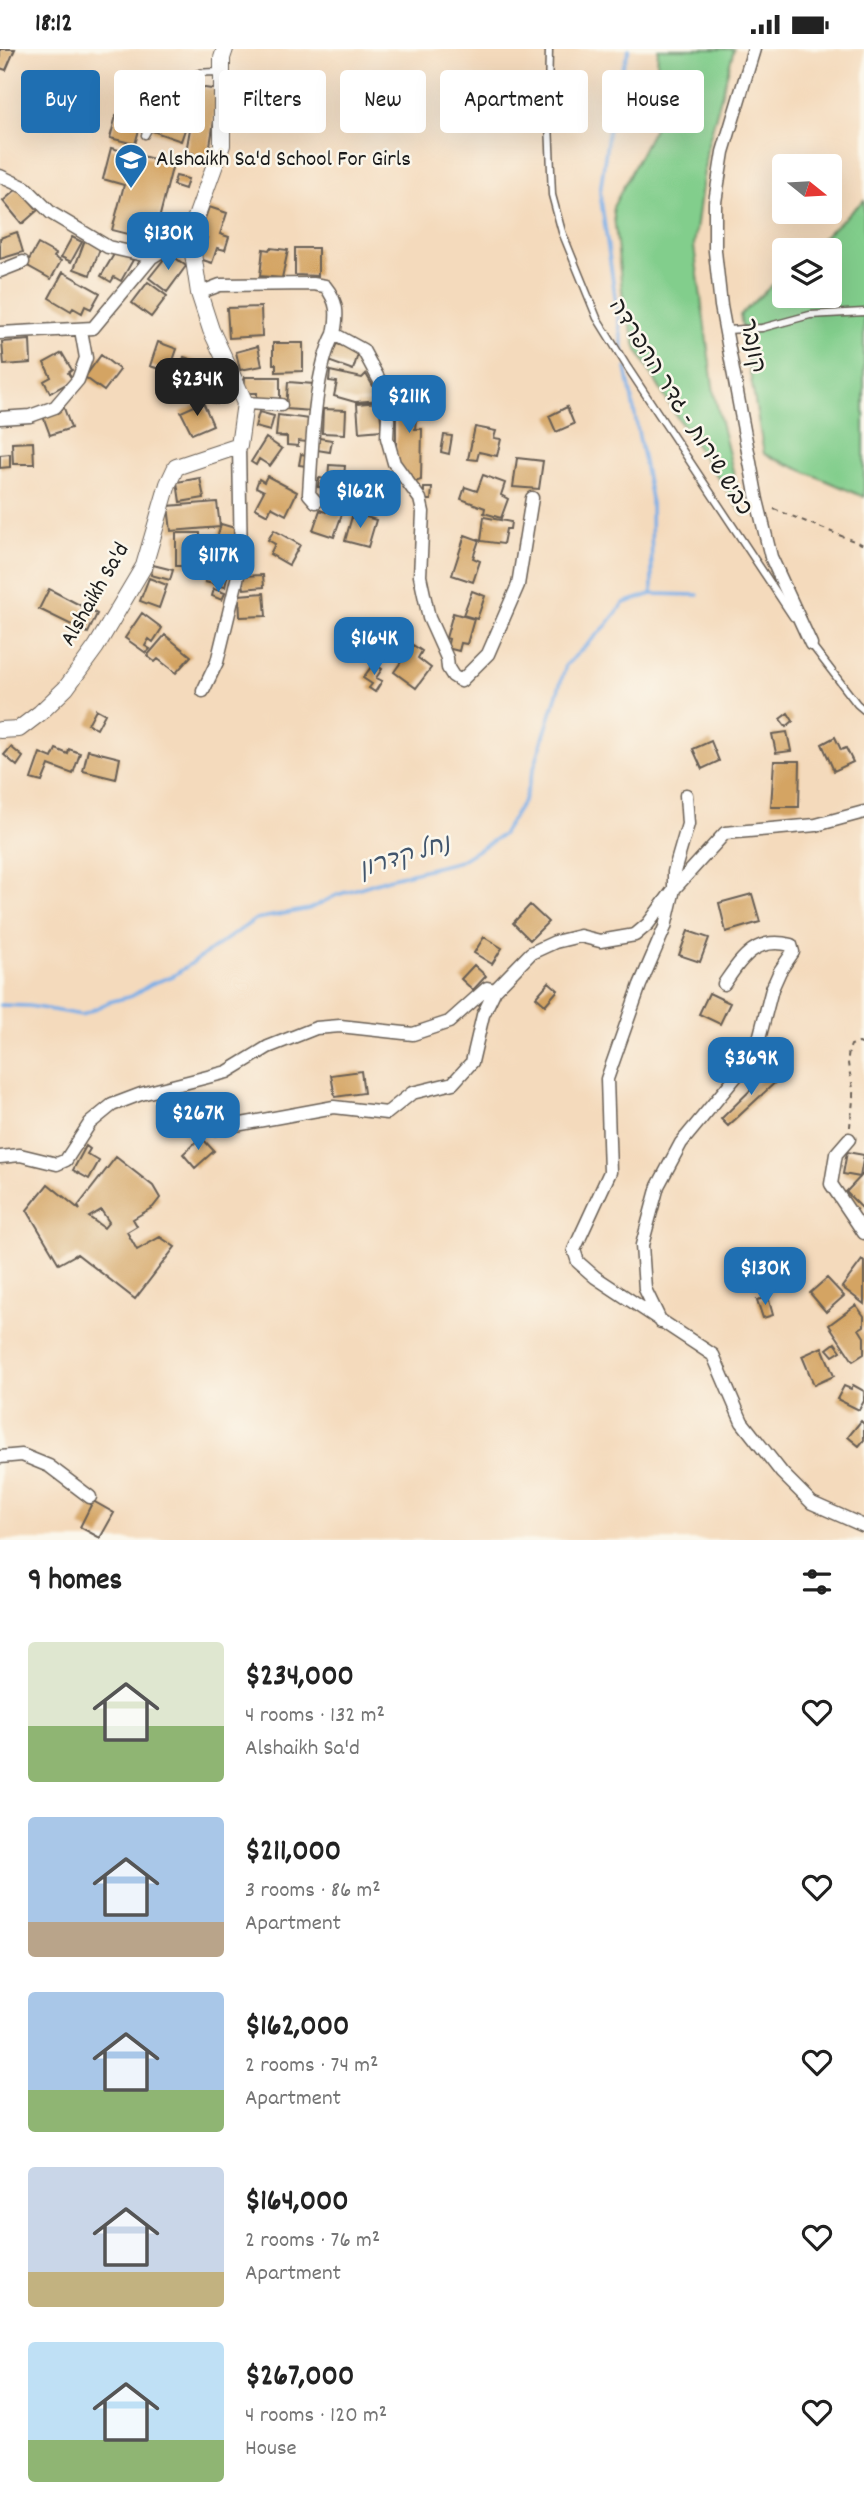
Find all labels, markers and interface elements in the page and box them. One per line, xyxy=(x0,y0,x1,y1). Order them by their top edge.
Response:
text: 18:12 xyxy=(35,6,73,43)
chip: Buy xyxy=(21,70,100,133)
chip: Rent xyxy=(114,70,205,133)
chip: Filters xyxy=(219,70,326,133)
chip: New xyxy=(340,70,426,133)
chip: Apartment xyxy=(440,70,588,133)
chip: House xyxy=(602,70,704,133)
school or university icon: Alshaikh Sa'd School For Girls xyxy=(112,141,150,190)
place label: Alshaikh Sa'd School For Girls xyxy=(156,144,411,177)
north arrow xyxy=(772,154,842,224)
map controls xyxy=(772,154,842,308)
pin: $130K xyxy=(119,213,217,272)
text: $130K xyxy=(143,218,193,251)
button: layers xyxy=(772,238,842,308)
street label: כביש שירות - גדר ההפרדה xyxy=(599,293,759,523)
street label: קונבר xyxy=(730,316,772,376)
pin: $234K xyxy=(148,359,246,418)
text: $234K xyxy=(171,364,223,397)
pin: $211K xyxy=(360,375,458,435)
text: $211K xyxy=(388,381,430,414)
pin: $162K xyxy=(311,470,409,530)
text: $162K xyxy=(336,476,384,509)
pin: $117K xyxy=(169,535,267,594)
street label: Alshaikh Sa'd xyxy=(53,537,139,653)
text: $117K xyxy=(197,540,239,573)
pin: $164K xyxy=(325,617,423,677)
text: $164K xyxy=(350,623,398,656)
water label: נחל קדרון xyxy=(355,828,457,888)
pin: $369K xyxy=(702,1037,800,1097)
text: $369K xyxy=(724,1043,778,1076)
pin: $267K xyxy=(149,1093,247,1152)
text: $267K xyxy=(172,1098,224,1131)
pin: $130K xyxy=(716,1247,814,1307)
text: $130K xyxy=(740,1253,790,1286)
text: 9 homes xyxy=(28,1561,122,1604)
icon: filters xyxy=(798,1563,836,1601)
text: $234,000 xyxy=(245,1657,354,1700)
icon: home xyxy=(84,1670,168,1754)
icon: heart xyxy=(798,1693,836,1731)
text: 4 rooms · 132 m² xyxy=(245,1700,385,1733)
text: Alshaikh Sa'd xyxy=(245,1733,360,1766)
text: $211,000 xyxy=(245,1832,341,1875)
icon: home xyxy=(84,1845,168,1929)
icon: heart xyxy=(798,1868,836,1906)
text: 3 rooms · 86 m² xyxy=(245,1875,381,1908)
text: Apartment xyxy=(245,1908,341,1941)
text: $162,000 xyxy=(245,2007,349,2050)
icon: home xyxy=(84,2020,168,2104)
icon: heart xyxy=(798,2043,836,2081)
text: 2 rooms · 74 m² xyxy=(245,2050,378,2083)
text: Apartment xyxy=(245,2083,341,2116)
text: $164,000 xyxy=(245,2182,349,2225)
icon: home xyxy=(84,2195,168,2279)
icon: heart xyxy=(798,2218,836,2256)
text: 2 rooms · 76 m² xyxy=(245,2225,380,2258)
text: Apartment xyxy=(245,2258,341,2291)
text: $267,000 xyxy=(245,2357,354,2400)
icon: home xyxy=(84,2370,168,2454)
icon: heart xyxy=(798,2393,836,2431)
text: 4 rooms · 120 m² xyxy=(245,2400,387,2433)
text: House xyxy=(245,2433,297,2466)

